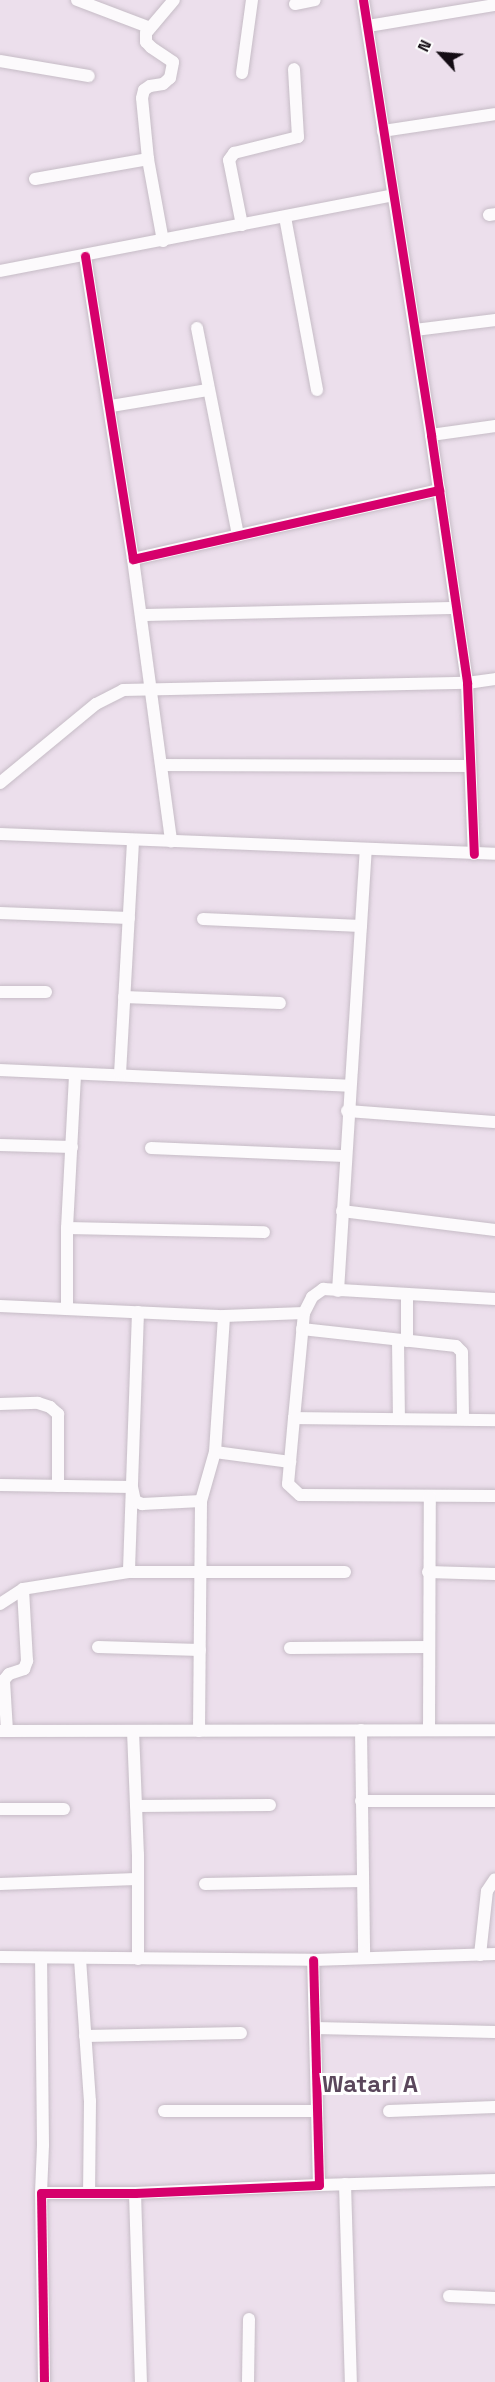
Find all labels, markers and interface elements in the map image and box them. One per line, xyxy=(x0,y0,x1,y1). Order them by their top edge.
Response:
north arrow xyxy=(411,24,471,84)
text: N xyxy=(413,36,436,55)
district label: Watari A xyxy=(322,2070,418,2098)

